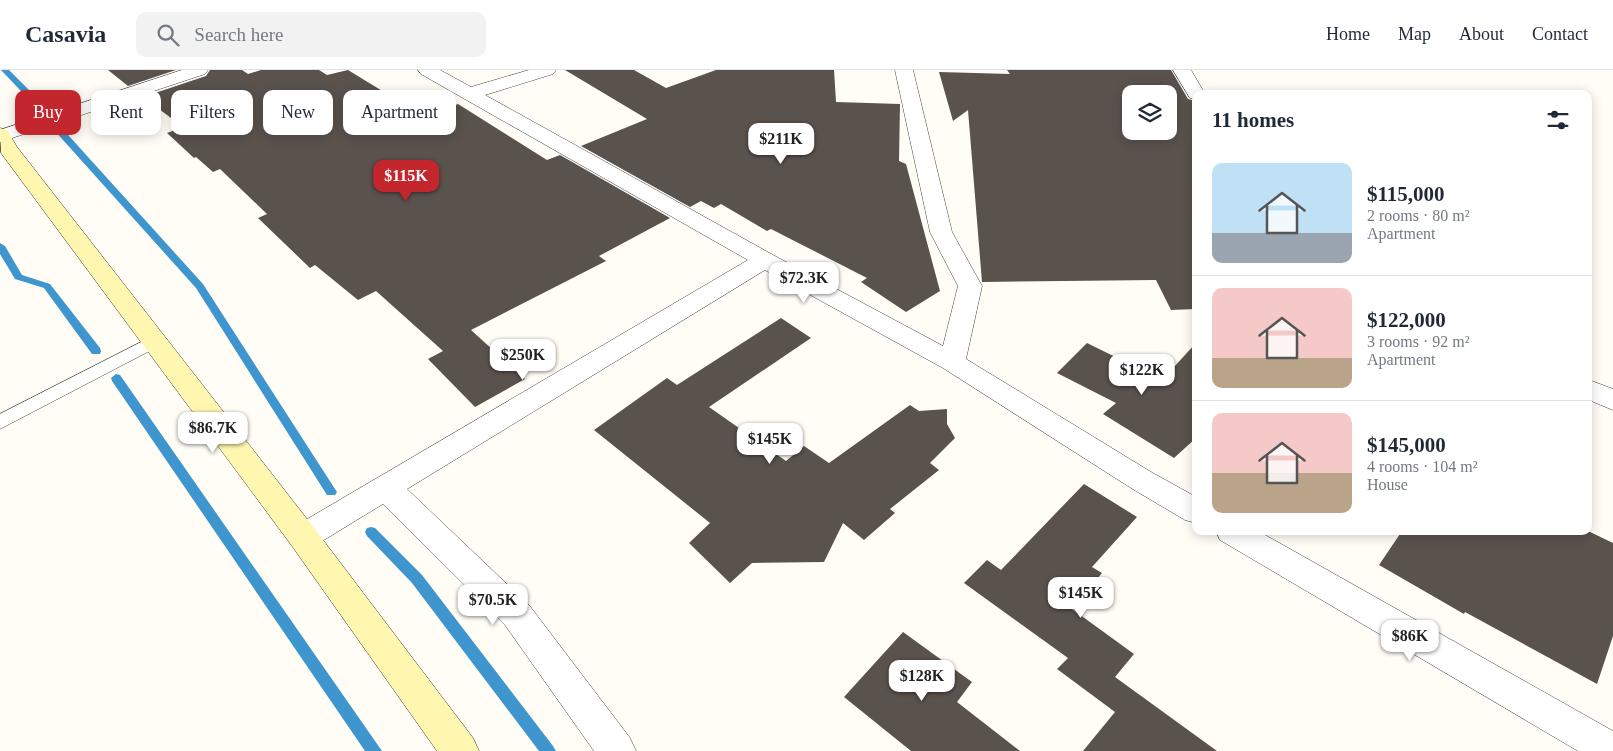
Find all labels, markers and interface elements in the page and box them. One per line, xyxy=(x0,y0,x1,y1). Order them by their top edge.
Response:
search box xyxy=(136,12,486,57)
text: Casavia xyxy=(25,21,106,47)
icon: search xyxy=(154,21,182,49)
text: Search here xyxy=(194,24,283,45)
text: Home xyxy=(1326,24,1370,44)
text: Map xyxy=(1398,24,1431,44)
text: About xyxy=(1459,24,1504,44)
text: Contact xyxy=(1532,24,1588,44)
map controls xyxy=(1122,85,1177,140)
button: layers xyxy=(1122,85,1177,140)
chip: Buy xyxy=(15,90,81,135)
chip: Rent xyxy=(91,90,161,135)
chip: Filters xyxy=(171,90,253,135)
chip: New xyxy=(263,90,333,135)
chip: Apartment xyxy=(343,90,456,135)
icon: filters xyxy=(1544,106,1572,134)
text: 11 homes xyxy=(1212,108,1294,132)
pin: $211K xyxy=(746,122,816,165)
text: $211K xyxy=(759,130,803,147)
pin: $115K xyxy=(371,160,441,202)
text: $115K xyxy=(384,167,428,184)
text: $115,000 xyxy=(1367,182,1445,206)
icon: home xyxy=(1252,183,1312,243)
text: 2 rooms · 80 m² xyxy=(1367,207,1470,224)
text: Apartment xyxy=(1367,225,1435,242)
pin: $72.3K xyxy=(763,262,845,304)
text: $72.3K xyxy=(780,269,828,286)
icon: home xyxy=(1252,308,1312,368)
text: $122,000 xyxy=(1367,308,1446,332)
text: 3 rooms · 92 m² xyxy=(1367,333,1470,350)
pin: $250K xyxy=(488,338,558,381)
text: $250K xyxy=(501,346,545,363)
text: Apartment xyxy=(1367,351,1435,368)
pin: $122K xyxy=(1107,354,1177,396)
text: $122K xyxy=(1120,361,1164,378)
pin: $86.7K xyxy=(172,412,254,454)
text: $86.7K xyxy=(189,419,237,436)
pin: $145K xyxy=(735,422,805,465)
text: $145K xyxy=(748,430,792,447)
icon: home xyxy=(1252,433,1312,493)
text: $145,000 xyxy=(1367,433,1446,457)
text: 4 rooms · 104 m² xyxy=(1367,458,1478,475)
text: House xyxy=(1367,476,1408,493)
pin: $145K xyxy=(1046,576,1116,619)
pin: $70.5K xyxy=(452,584,534,626)
text: $145K xyxy=(1059,584,1103,601)
text: $70.5K xyxy=(469,591,517,608)
pin: $86K xyxy=(1380,620,1440,662)
text: $86K xyxy=(1392,627,1428,644)
pin: $128K xyxy=(887,660,957,702)
text: $128K xyxy=(900,667,944,684)

